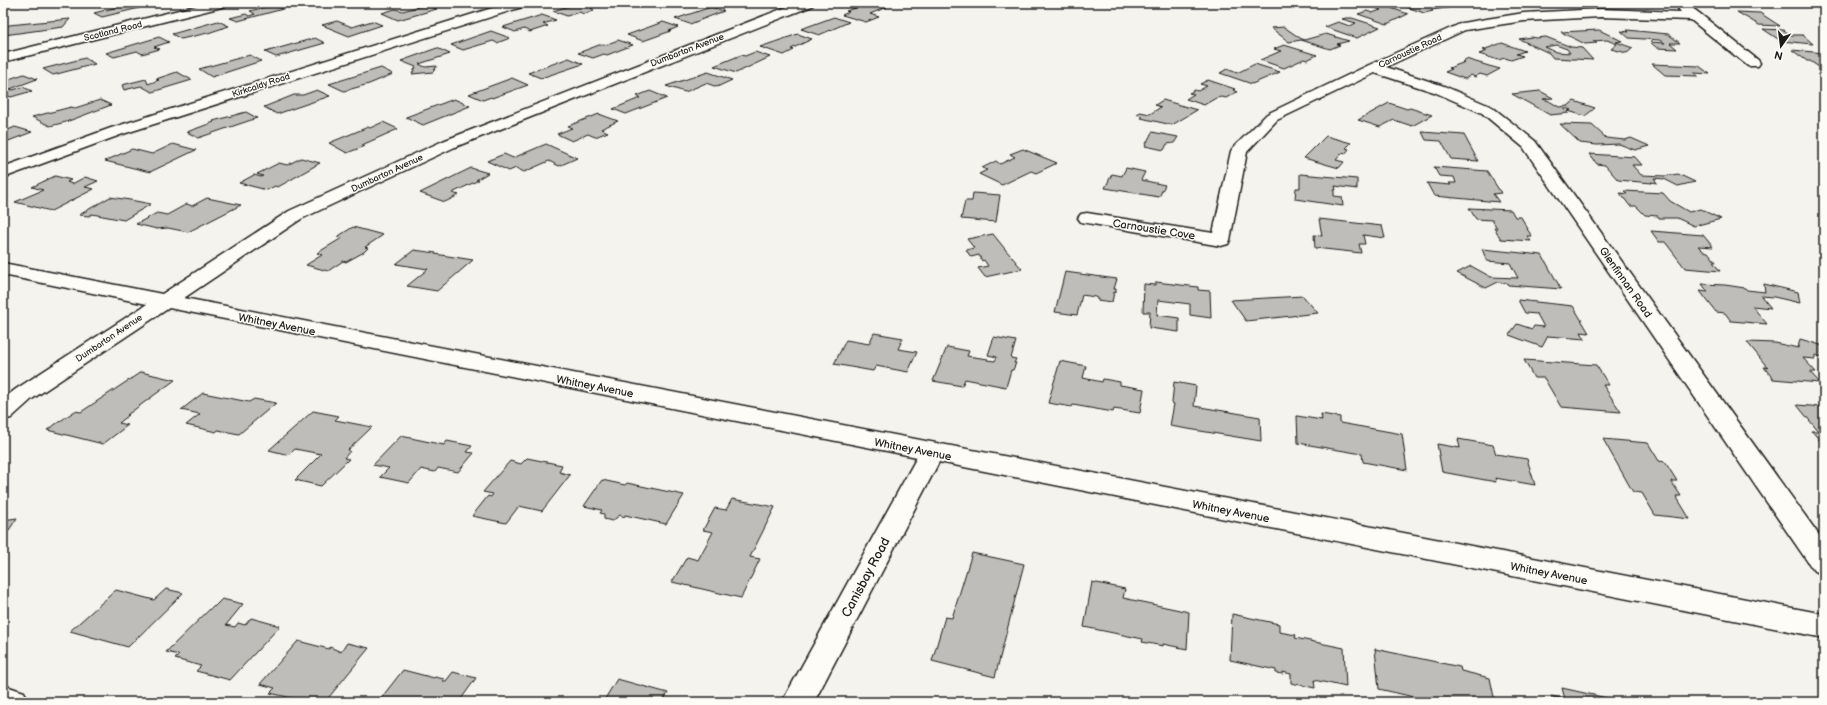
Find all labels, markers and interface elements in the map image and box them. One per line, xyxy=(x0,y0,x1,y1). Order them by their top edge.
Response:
street label: Scotland Road xyxy=(83,19,143,44)
north arrow xyxy=(1761,26,1801,66)
street label: Dumbarton Avenue xyxy=(649,31,726,70)
street label: Carnoustie Road xyxy=(1377,32,1444,71)
text: N xyxy=(1773,48,1784,63)
street label: Kirkcaldy Road xyxy=(231,71,291,100)
street label: Dumbarton Avenue xyxy=(350,152,425,195)
street label: Carnoustie Cove xyxy=(1112,217,1196,242)
street label: Glenfinnan Road xyxy=(1596,245,1655,320)
street label: Whitney Avenue xyxy=(237,311,317,338)
street label: Dumbarton Avenue xyxy=(74,312,145,365)
street label: Whitney Avenue xyxy=(555,373,635,400)
street label: Whitney Avenue xyxy=(873,436,953,463)
street label: Whitney Avenue xyxy=(1191,498,1271,525)
street label: Canisbay Road xyxy=(838,535,894,620)
street label: Whitney Avenue xyxy=(1509,560,1589,587)

